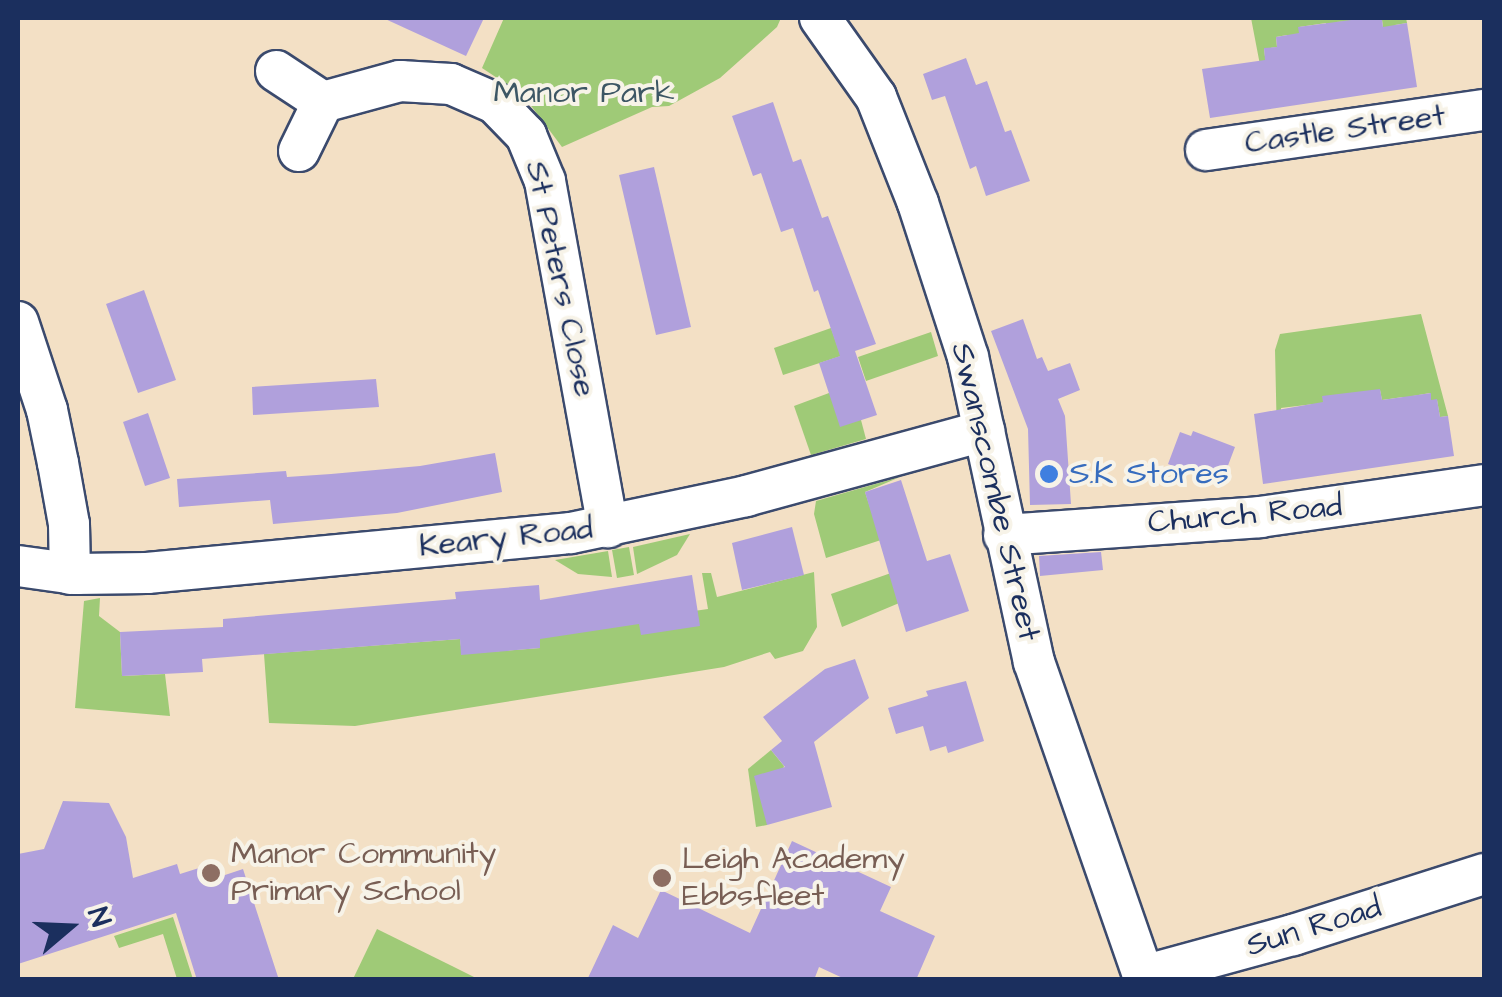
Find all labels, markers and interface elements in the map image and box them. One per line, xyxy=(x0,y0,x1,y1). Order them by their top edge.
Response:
park label: Manor Park xyxy=(493,74,675,112)
street label: Castle Street xyxy=(1242,97,1448,163)
street label: St Peters Close xyxy=(516,158,604,400)
street label: Swanscombe Street xyxy=(942,339,1048,645)
place label: S.K Stores xyxy=(1069,455,1229,493)
marker: S.K Stores xyxy=(1038,463,1060,485)
street label: Church Road xyxy=(1146,487,1344,543)
street label: Keary Road xyxy=(417,510,595,566)
place label: Manor Community Primary School xyxy=(231,836,496,911)
place label: Leigh Academy Ebbsfleet xyxy=(682,841,905,916)
marker: Manor Community Primary School xyxy=(200,862,222,884)
marker: Leigh Academy Ebbsfleet xyxy=(651,867,673,889)
north arrow xyxy=(20,877,120,977)
street label: Sun Road xyxy=(1242,888,1386,966)
text: N xyxy=(78,902,120,932)

